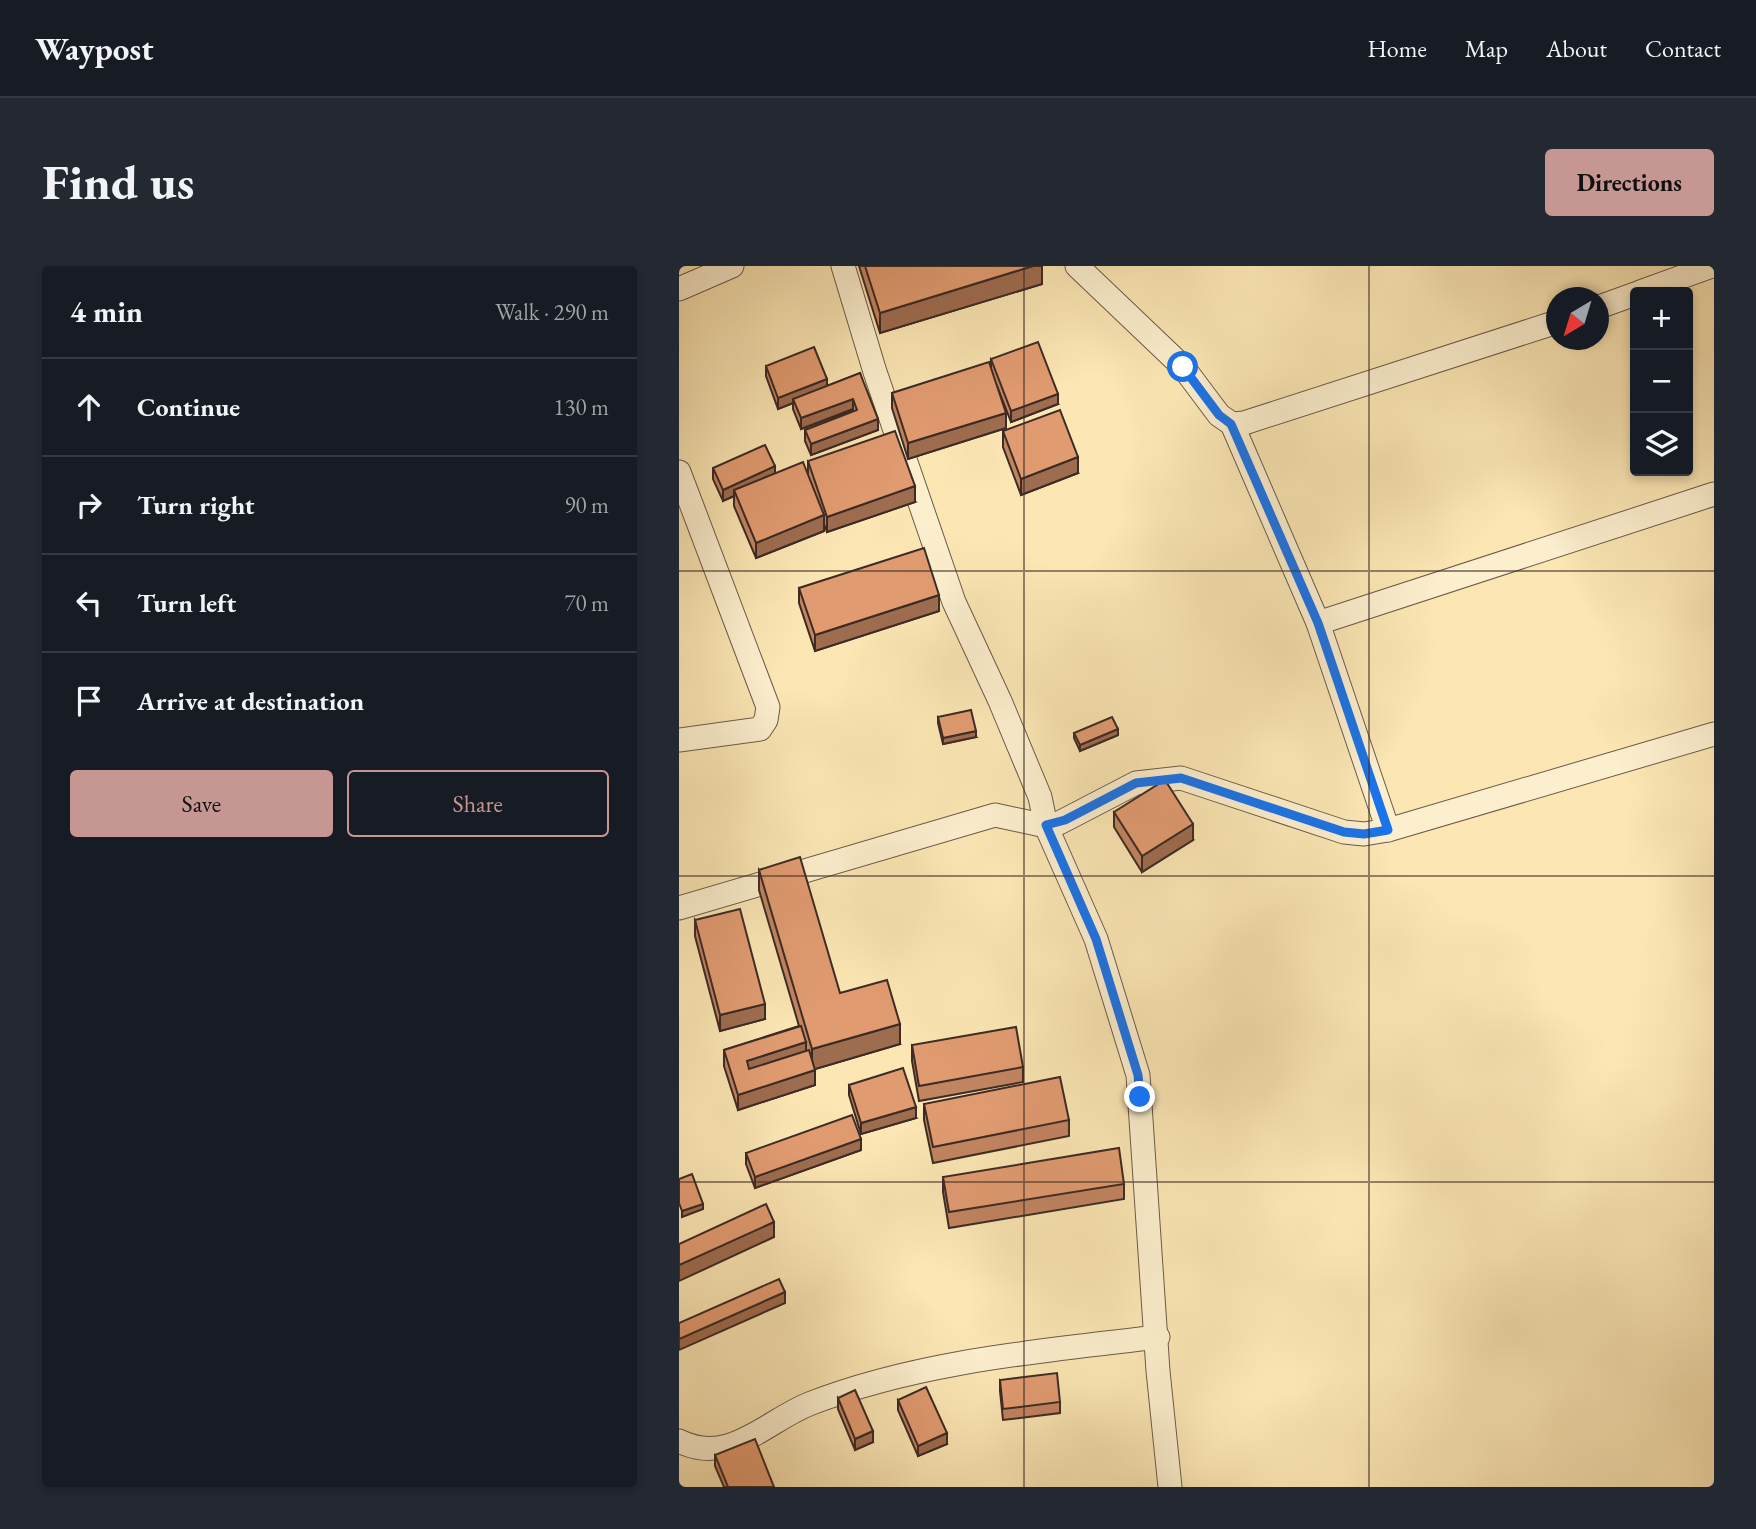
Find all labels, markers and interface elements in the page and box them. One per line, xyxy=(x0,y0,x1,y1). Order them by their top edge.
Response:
text: Waypost xyxy=(35,27,154,70)
text: Home xyxy=(1367,33,1427,64)
text: Map xyxy=(1465,33,1508,64)
text: About xyxy=(1546,33,1607,64)
text: Contact xyxy=(1645,33,1721,64)
button: Directions xyxy=(1545,149,1714,216)
text: Find us xyxy=(42,150,194,214)
north arrow xyxy=(1546,287,1609,350)
map controls xyxy=(1630,287,1693,476)
button: + xyxy=(1630,287,1693,350)
text: 4 min xyxy=(70,292,143,331)
text: Walk · 290 m xyxy=(495,297,609,327)
button: − xyxy=(1630,350,1693,413)
route start xyxy=(1167,351,1198,382)
icon: ahead xyxy=(70,388,108,426)
text: Continue xyxy=(137,390,240,424)
text: 130 m xyxy=(553,392,609,422)
button: layers xyxy=(1630,413,1693,476)
icon: right xyxy=(70,486,108,524)
text: Turn right xyxy=(137,488,255,522)
text: 90 m xyxy=(564,490,609,520)
icon: left xyxy=(70,584,108,622)
text: Turn left xyxy=(137,586,236,620)
text: 70 m xyxy=(564,588,609,618)
icon: arrive xyxy=(70,682,108,720)
text: Arrive at destination xyxy=(137,684,364,718)
button: Save xyxy=(70,770,333,837)
button: Share xyxy=(347,770,609,837)
route end xyxy=(1124,1081,1155,1112)

